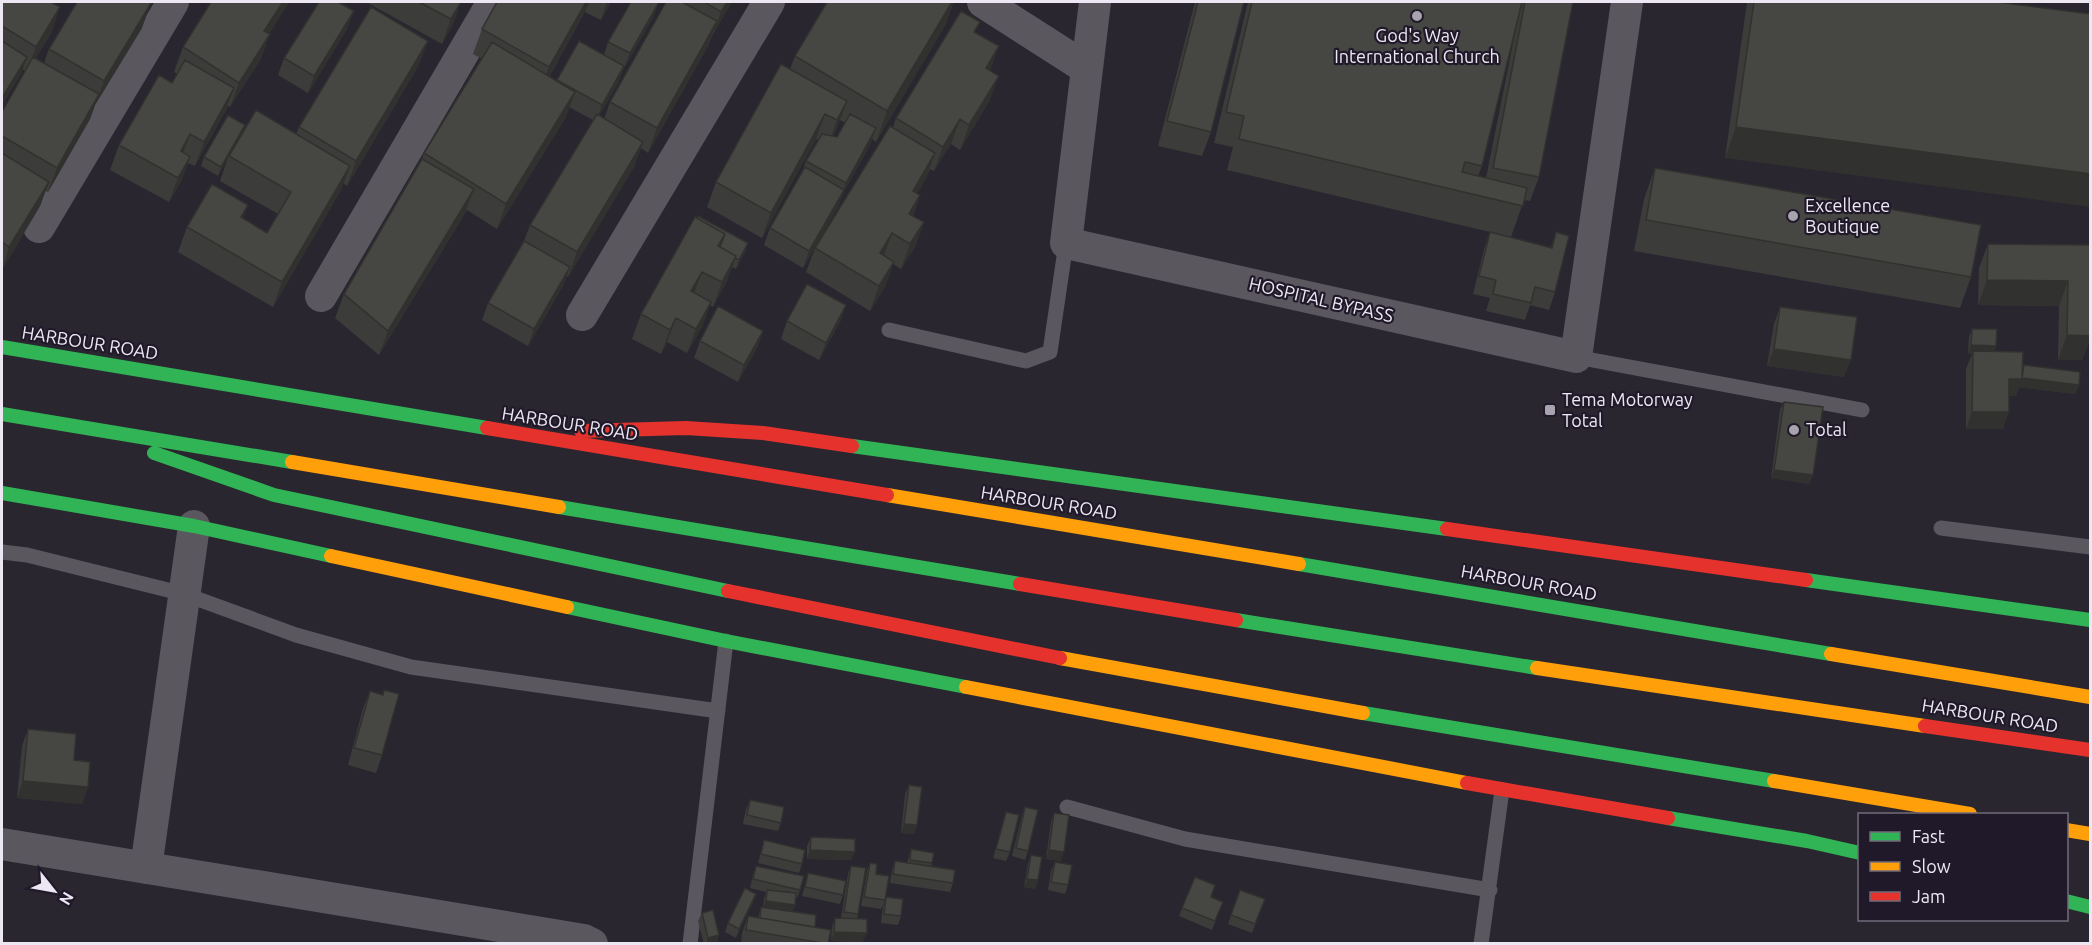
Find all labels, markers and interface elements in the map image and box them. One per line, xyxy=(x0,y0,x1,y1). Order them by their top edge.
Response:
marker: God's Way International Church xyxy=(1410,9,1424,23)
place label: God's Way International Church xyxy=(1334,25,1500,66)
place label: Excellence Boutique xyxy=(1805,195,1890,236)
marker: Excellence Boutique xyxy=(1786,209,1800,223)
street label: HOSPITAL BYPASS xyxy=(1247,273,1395,325)
street label: HARBOUR ROAD xyxy=(20,321,160,363)
place label: Tema Motorway Total xyxy=(1562,389,1693,430)
street label: HARBOUR ROAD xyxy=(500,402,640,444)
marker: Tema Motorway Total xyxy=(1543,403,1557,417)
place label: Total xyxy=(1806,419,1847,439)
marker: Total xyxy=(1787,423,1801,437)
street label: HARBOUR ROAD xyxy=(979,481,1119,523)
street label: HARBOUR ROAD xyxy=(1460,560,1599,604)
street label: HARBOUR ROAD xyxy=(1920,694,2060,736)
legend xyxy=(1858,813,2068,921)
text: Fast xyxy=(1912,826,1945,846)
text: Slow xyxy=(1912,856,1951,876)
north arrow xyxy=(24,861,84,921)
text: Jam xyxy=(1912,886,1946,906)
text: N xyxy=(56,889,78,908)

